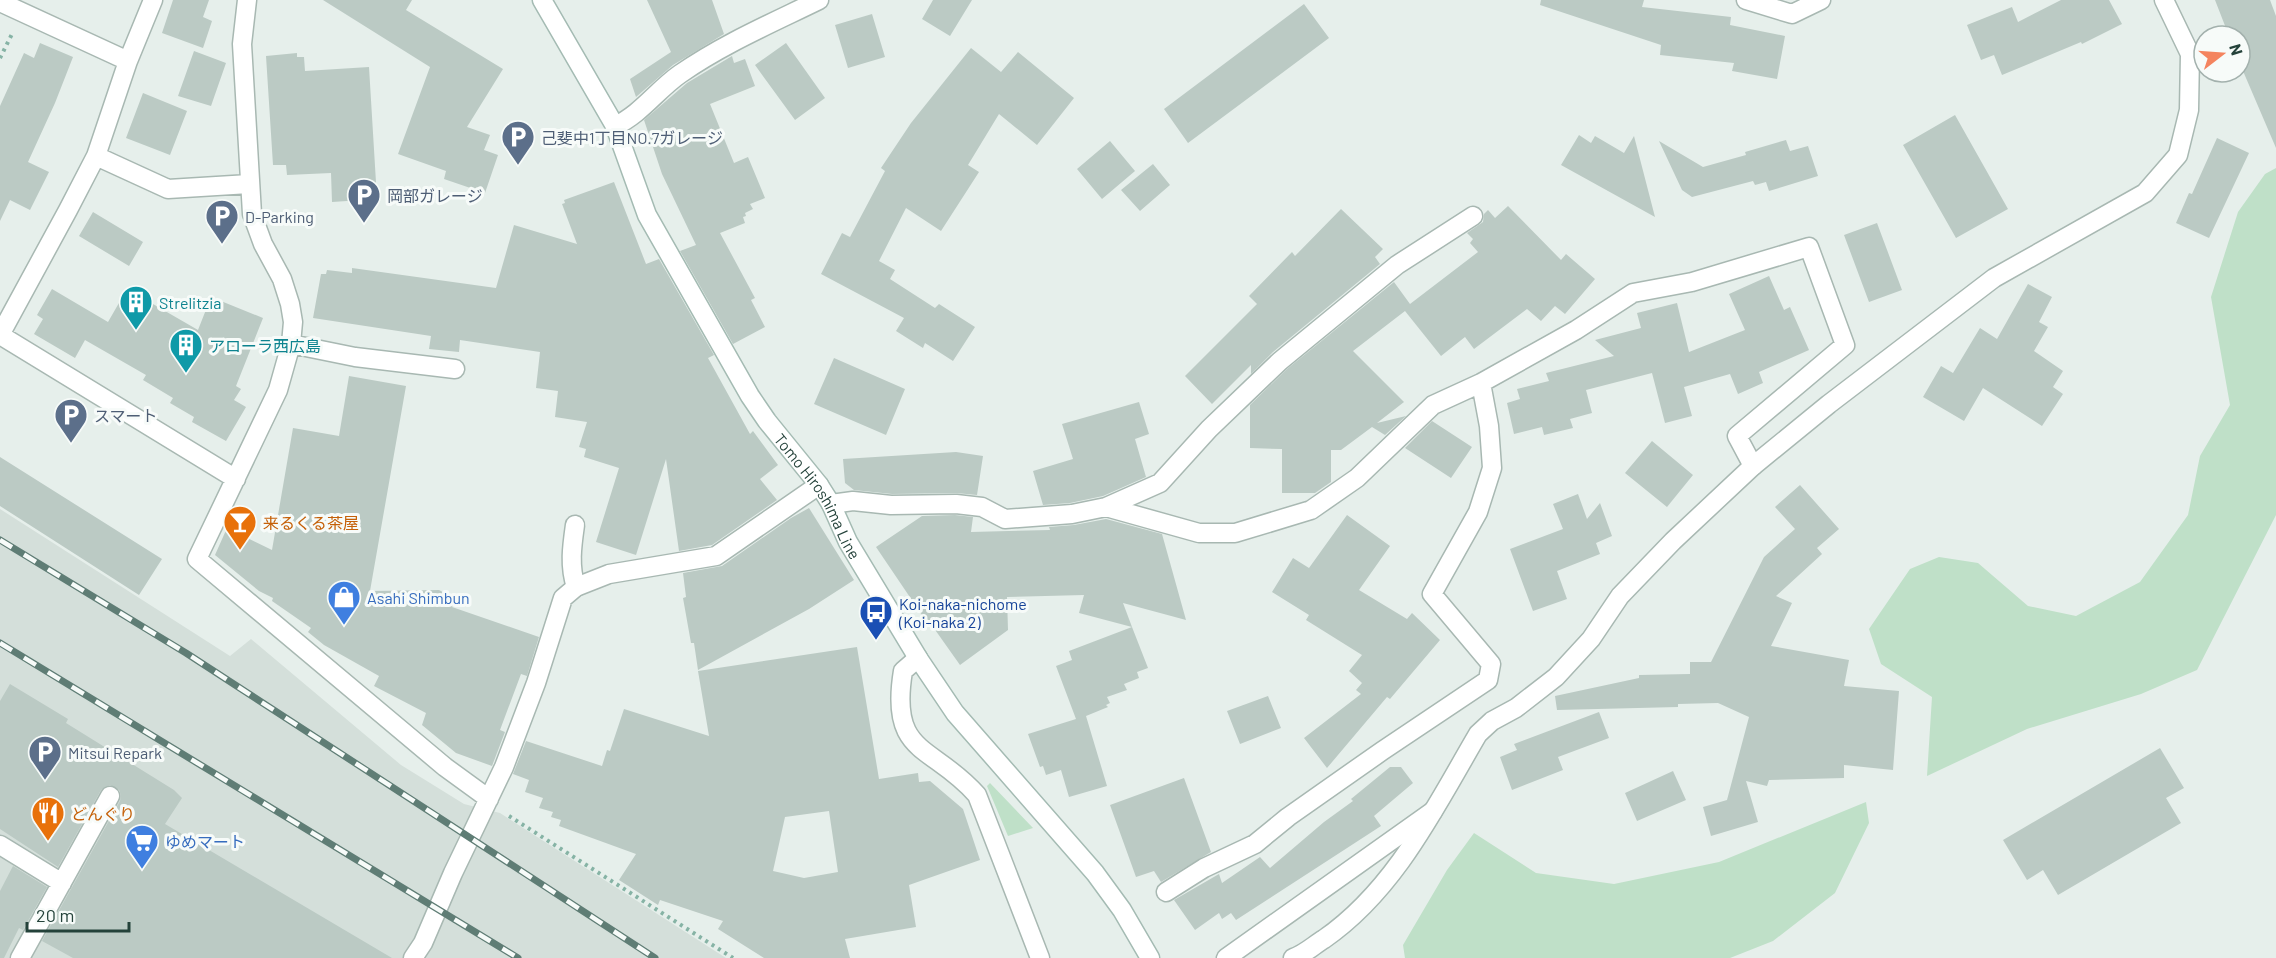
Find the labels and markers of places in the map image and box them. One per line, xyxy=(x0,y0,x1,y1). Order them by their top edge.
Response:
parking icon: 己斐中1丁目NO.7ガレージ xyxy=(500,119,536,166)
place label: 己斐中1丁目NO.7ガレージ xyxy=(541,128,723,147)
parking icon: 岡部ガレージ xyxy=(346,177,382,224)
place label: 岡部ガレージ xyxy=(387,186,483,205)
parking icon: D-Parking xyxy=(204,198,240,245)
place label: D-Parking xyxy=(245,207,314,226)
building icon: Strelitzia xyxy=(118,284,154,331)
place label: Strelitzia xyxy=(159,293,221,312)
building icon: アローラ西広島 xyxy=(168,327,204,374)
place label: アローラ西広島 xyxy=(209,336,321,355)
parking icon: スマート xyxy=(53,397,89,444)
place label: スマート xyxy=(94,406,158,425)
bar icon: 来るくる茶屋 xyxy=(222,504,258,551)
place label: 来るくる茶屋 xyxy=(263,513,359,532)
shop icon: Asahi Shimbun xyxy=(326,579,362,626)
place label: Asahi Shimbun xyxy=(367,588,470,607)
bus stop icon: Koi-naka-nichome (Koi-naka 2) xyxy=(858,594,894,641)
place label: Koi-naka-nichome (Koi-naka 2) xyxy=(898,594,1027,631)
parking icon: Mitsui Repark xyxy=(27,734,63,781)
place label: Mitsui Repark xyxy=(68,743,162,762)
restaurant icon: どんぐり xyxy=(30,795,66,842)
place label: どんぐり xyxy=(71,804,135,823)
supermarket icon: ゆめマート xyxy=(124,823,160,870)
place label: ゆめマート xyxy=(165,832,245,851)

